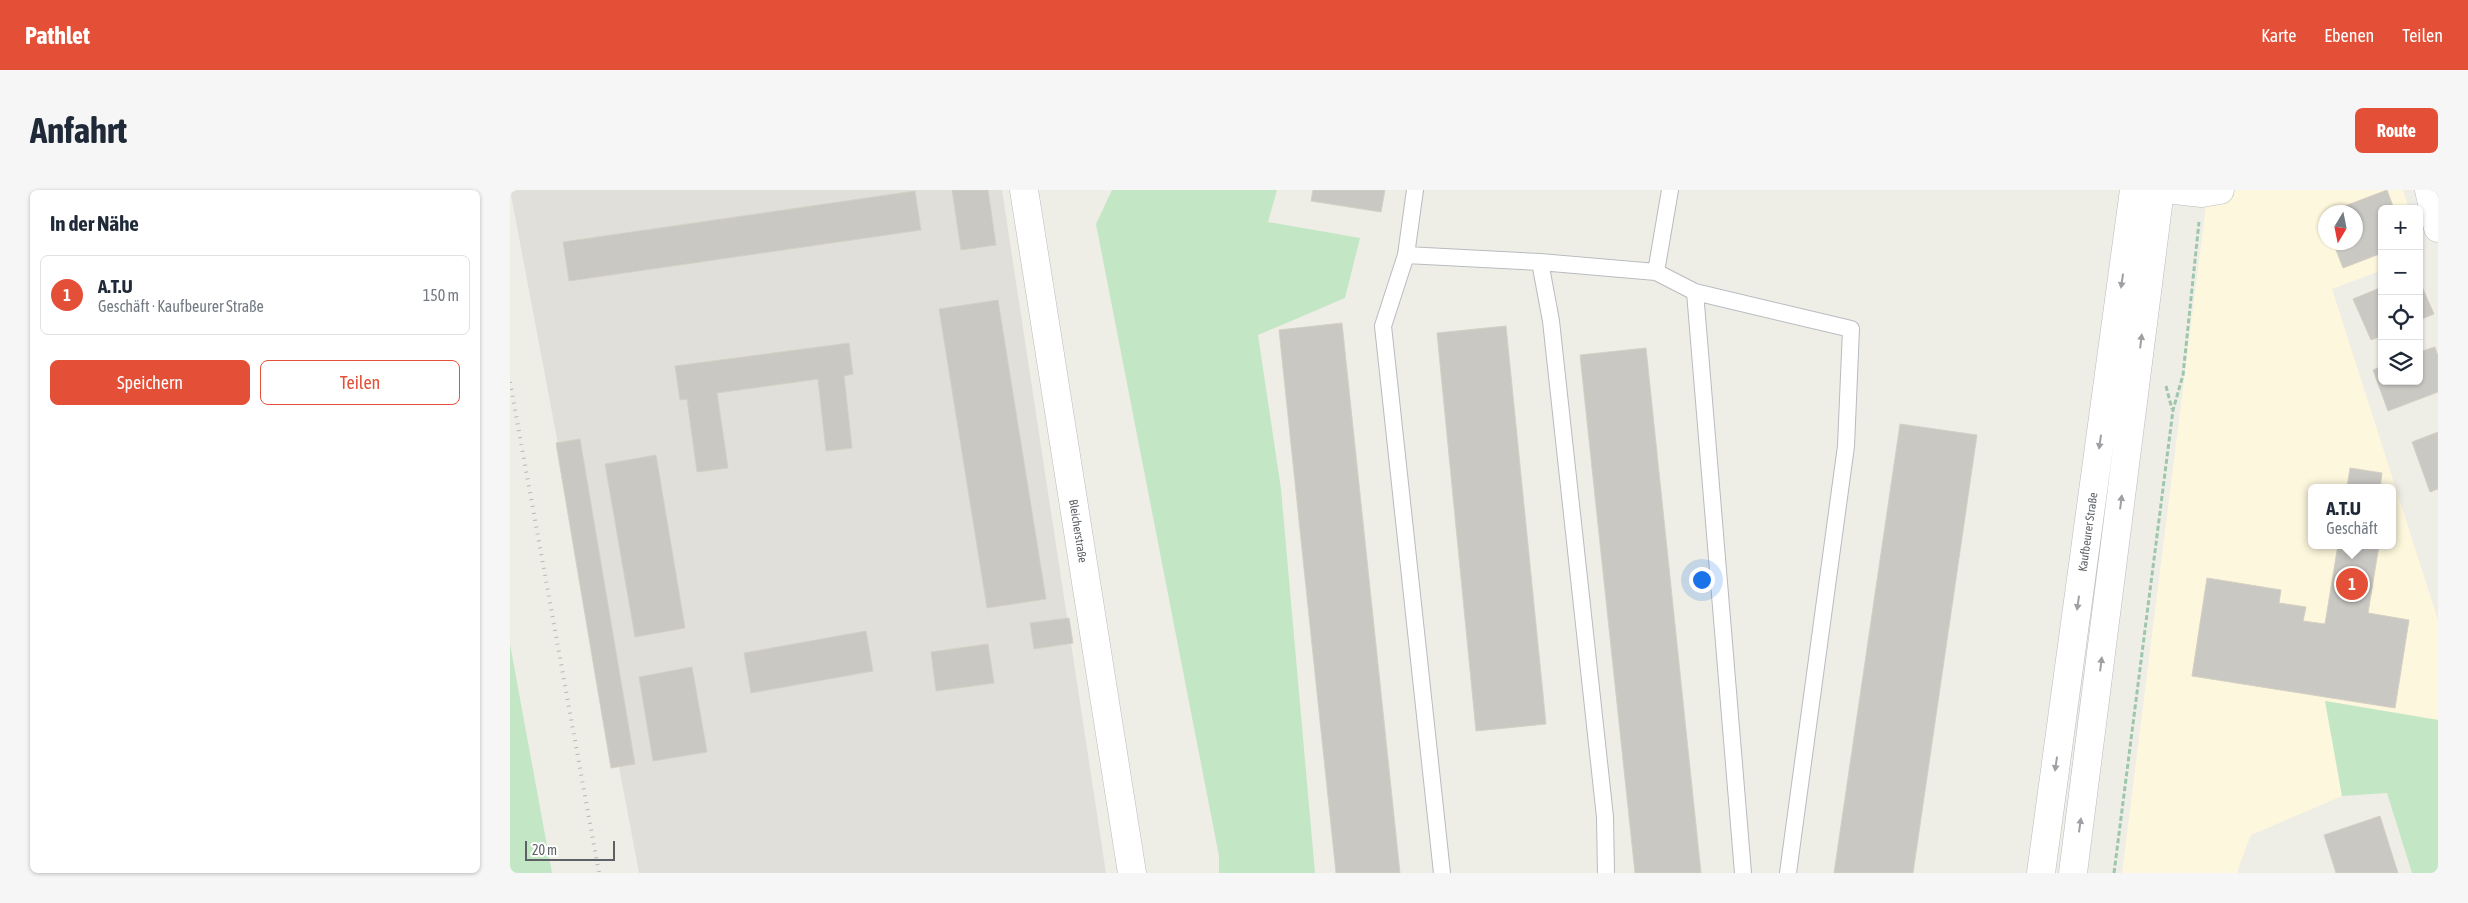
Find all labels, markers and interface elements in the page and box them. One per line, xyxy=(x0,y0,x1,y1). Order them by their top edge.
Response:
text: Pathlet xyxy=(25,22,90,49)
text: Karte xyxy=(2261,25,2296,46)
text: Ebenen xyxy=(2324,25,2374,46)
text: Teilen xyxy=(2402,25,2443,46)
button: Route xyxy=(2355,108,2438,153)
text: Anfahrt xyxy=(30,110,127,150)
north arrow xyxy=(2318,205,2363,250)
map controls xyxy=(2378,205,2423,385)
button: + xyxy=(2378,205,2423,250)
text: In der Nähe xyxy=(50,211,139,235)
button: − xyxy=(2378,250,2423,295)
one-way arrow xyxy=(2118,274,2126,290)
text: A.T.U xyxy=(98,275,133,297)
text: 1 xyxy=(63,286,71,304)
text: 150 m xyxy=(423,286,459,304)
button: locate xyxy=(2378,295,2423,340)
text: Geschäft · Kaufbeurer Straße xyxy=(98,297,264,315)
one-way arrow xyxy=(2137,333,2145,349)
button: layers xyxy=(2378,340,2423,385)
button: Speichern xyxy=(50,360,250,405)
button: Teilen xyxy=(260,360,460,405)
one-way arrow xyxy=(2096,435,2104,451)
popup xyxy=(2308,484,2396,549)
street label: Kaufbeurer Straße xyxy=(2076,491,2100,573)
one-way arrow xyxy=(2117,494,2125,510)
text: A.T.U xyxy=(2326,497,2361,519)
street label: Bleicherstraße xyxy=(1066,498,1090,564)
text: Geschäft xyxy=(2326,519,2378,537)
pin: 1 xyxy=(2336,565,2368,603)
your location xyxy=(1689,567,1715,593)
one-way arrow xyxy=(2074,596,2082,612)
one-way arrow xyxy=(2097,655,2105,671)
one-way arrow xyxy=(2052,757,2060,773)
one-way arrow xyxy=(2076,816,2084,832)
scale bar xyxy=(525,838,615,861)
text: 20 m xyxy=(532,842,557,858)

